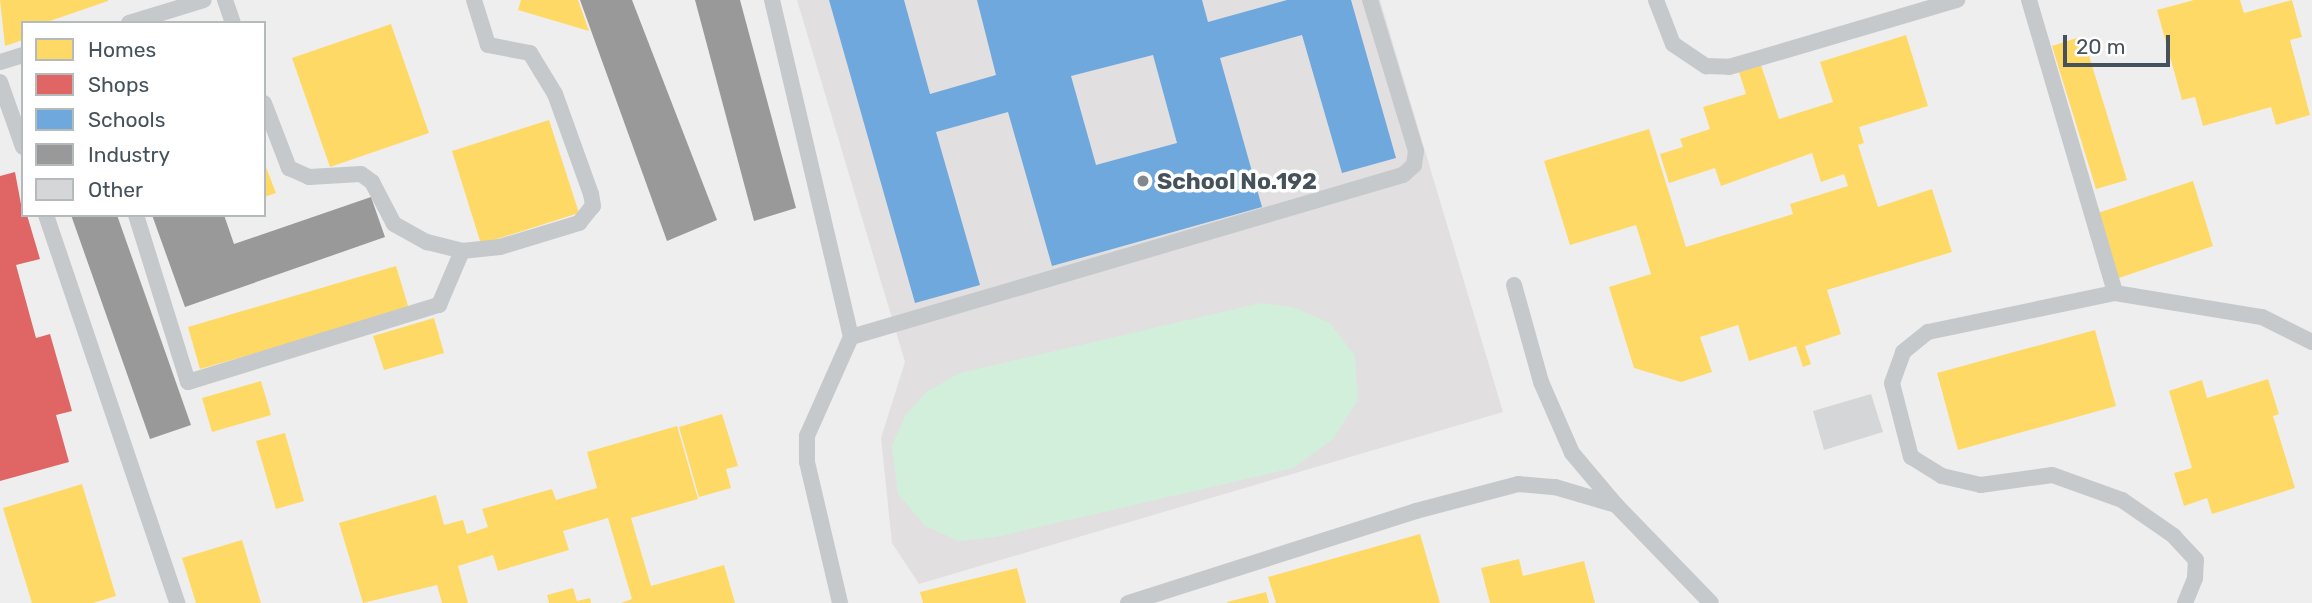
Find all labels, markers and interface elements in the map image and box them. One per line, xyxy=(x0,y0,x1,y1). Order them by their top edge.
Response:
legend xyxy=(21,21,266,217)
scale bar xyxy=(2067,21,2174,65)
text: 20 m xyxy=(2076,34,2125,59)
text: Homes xyxy=(88,37,156,62)
text: Shops xyxy=(88,72,149,97)
text: Schools xyxy=(88,107,165,132)
text: Industry xyxy=(88,142,170,167)
place label: School No.192 xyxy=(1157,167,1317,195)
marker: School No.192 xyxy=(1135,173,1151,189)
text: Other xyxy=(88,177,143,202)

